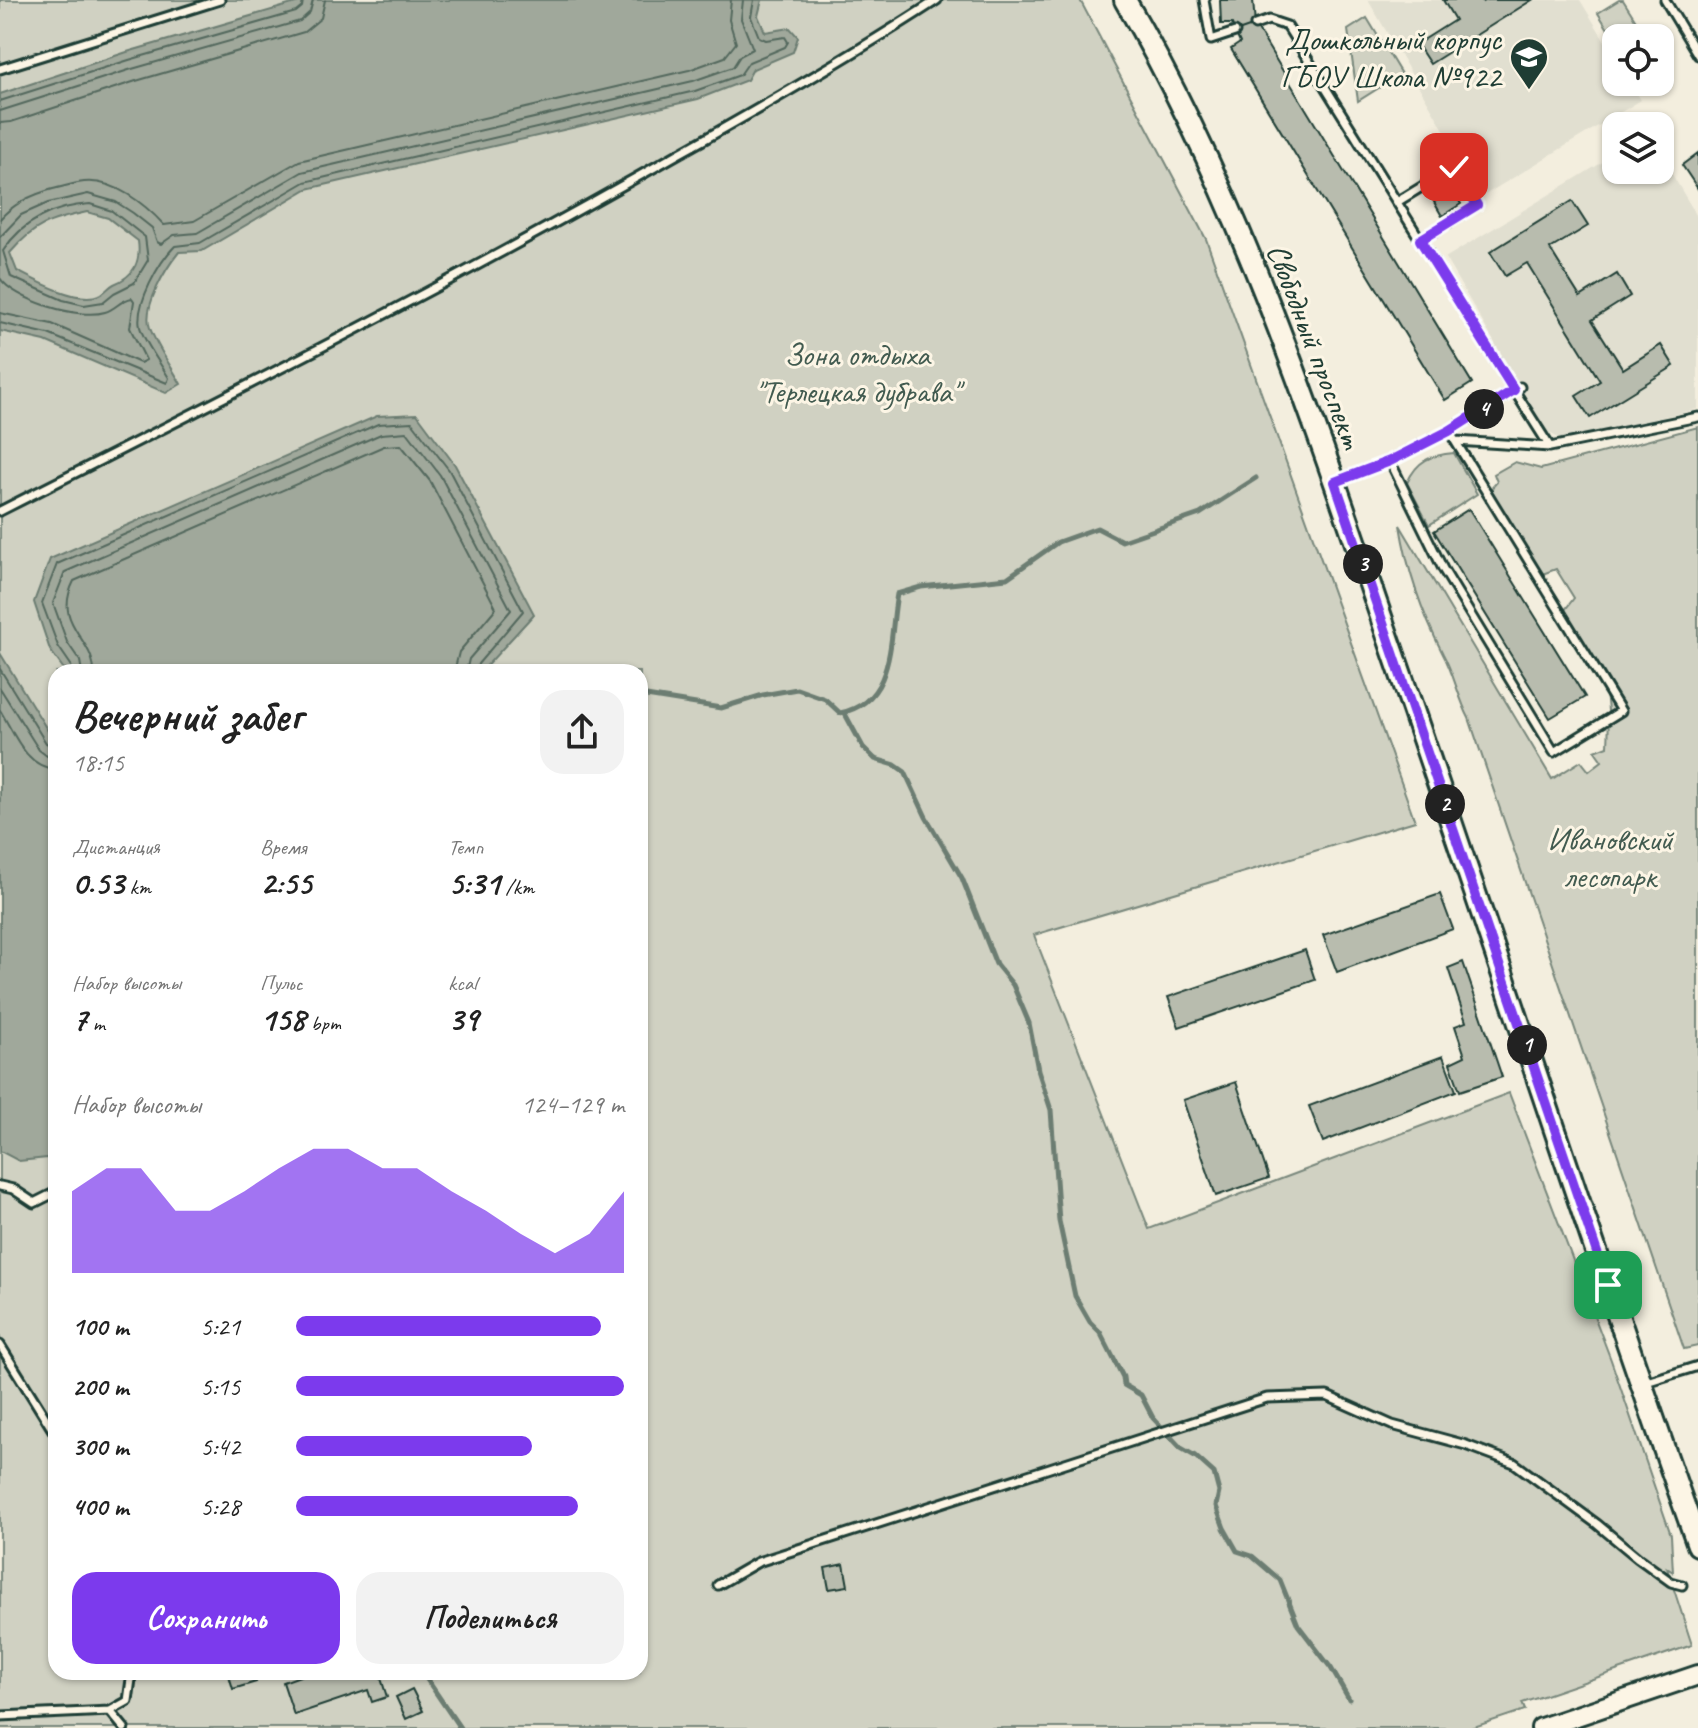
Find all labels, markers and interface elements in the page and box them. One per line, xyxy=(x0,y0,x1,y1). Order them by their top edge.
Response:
place label: Дошкольный корпус ГБОУ Школа №922 xyxy=(1281,19,1504,97)
map controls xyxy=(1602,24,1674,184)
button: locate xyxy=(1602,24,1674,96)
school or university icon: Дошкольный корпус ГБОУ Школа №922 xyxy=(1508,36,1550,91)
button: layers xyxy=(1602,112,1674,184)
pin xyxy=(1420,133,1488,201)
icon: check xyxy=(1432,145,1476,189)
street label: Свободный проспект xyxy=(1257,238,1373,455)
park label: Зона отдыха "Терлецкая дубрава" xyxy=(755,334,966,412)
pin: 4 xyxy=(1464,389,1504,429)
text: 4 xyxy=(1479,395,1489,423)
pin: 3 xyxy=(1343,544,1383,584)
text: 3 xyxy=(1358,550,1368,578)
text: Вечерний забег xyxy=(72,688,302,743)
button: share xyxy=(540,690,624,774)
text: 18:15 xyxy=(72,746,124,779)
pin: 2 xyxy=(1425,784,1465,824)
text: 2 xyxy=(1440,790,1450,818)
park label: Ивановский лесопарк xyxy=(1547,819,1674,897)
text: Дистанция xyxy=(72,833,160,861)
text: Время xyxy=(260,833,306,861)
text: Темп xyxy=(448,833,483,861)
text: 0.53 xyxy=(72,861,124,904)
text: 2:55 xyxy=(260,861,312,904)
text: 5:31 xyxy=(448,861,500,904)
text: km xyxy=(124,873,151,901)
text: /km xyxy=(500,873,534,901)
text: Набор высоты xyxy=(72,969,181,997)
text: Пульс xyxy=(260,969,302,997)
text: kcal xyxy=(448,969,477,997)
text: 7 xyxy=(72,997,87,1040)
text: 158 xyxy=(260,997,305,1040)
text: 39 xyxy=(448,997,478,1040)
text: m xyxy=(87,1009,105,1037)
text: bpm xyxy=(305,1009,341,1037)
pin: 1 xyxy=(1507,1025,1547,1065)
text: 1 xyxy=(1522,1031,1532,1059)
text: Набор высоты xyxy=(72,1088,201,1121)
text: 124–129 m xyxy=(521,1088,624,1121)
pin xyxy=(1574,1251,1642,1319)
icon: arrive xyxy=(1586,1263,1630,1307)
text: 100 m xyxy=(72,1310,128,1343)
text: 5:21 xyxy=(200,1310,240,1343)
text: 200 m xyxy=(72,1370,128,1403)
text: 5:15 xyxy=(200,1370,240,1403)
text: 300 m xyxy=(72,1430,128,1463)
text: 5:42 xyxy=(200,1430,240,1463)
text: 400 m xyxy=(72,1490,128,1523)
text: 5:28 xyxy=(200,1490,240,1523)
button: Сохранить xyxy=(72,1572,340,1664)
button: Поделиться xyxy=(356,1572,624,1664)

